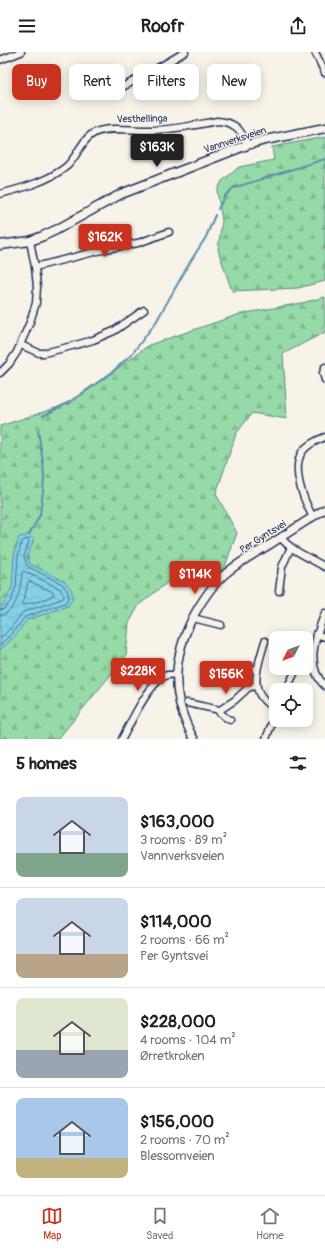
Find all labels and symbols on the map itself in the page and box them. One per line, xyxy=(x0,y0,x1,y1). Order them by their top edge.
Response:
street label: Vesthellinga xyxy=(116,113,168,125)
street label: Vannverksveien xyxy=(202,124,268,156)
pin: $163K xyxy=(129,134,185,168)
pin: $162K xyxy=(77,224,133,258)
street label: Per Gyntsvei xyxy=(238,518,289,556)
pin: $114K xyxy=(167,561,223,595)
north arrow xyxy=(269,631,313,675)
pin: $228K xyxy=(110,658,166,692)
pin: $156K xyxy=(198,661,254,695)

